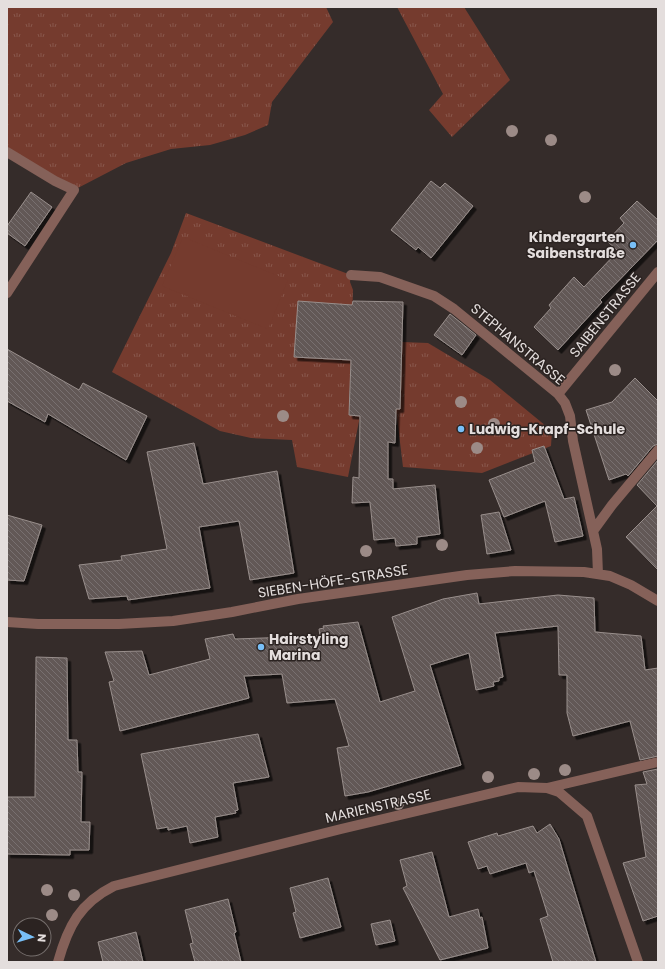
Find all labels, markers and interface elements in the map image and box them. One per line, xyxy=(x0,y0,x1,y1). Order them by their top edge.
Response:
place label: Kindergarten Saibenstraße xyxy=(527,227,625,263)
marker: Kindergarten Saibenstraße xyxy=(628,240,638,250)
street label: SAIBENSTRASSE xyxy=(564,268,646,362)
street label: STEPHANSTRASSE xyxy=(467,299,569,389)
place label: Ludwig-Krapf-Schule xyxy=(469,419,626,439)
marker: Ludwig-Krapf-Schule xyxy=(456,424,466,434)
street label: SIEBEN-HÖFE-STRASSE xyxy=(256,559,410,603)
place label: Hairstyling Marina xyxy=(269,629,348,665)
marker: Hairstyling Marina xyxy=(256,642,266,652)
street label: MARIENSTRASSE xyxy=(323,784,433,828)
north arrow xyxy=(12,917,52,957)
text: N xyxy=(34,933,50,943)

